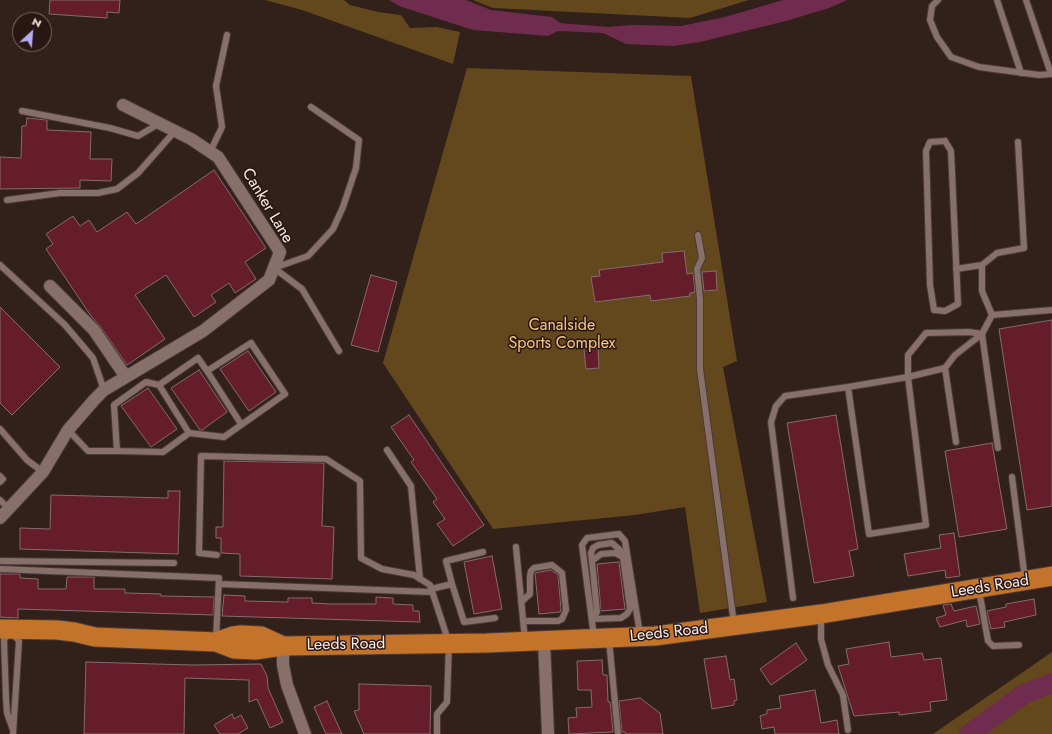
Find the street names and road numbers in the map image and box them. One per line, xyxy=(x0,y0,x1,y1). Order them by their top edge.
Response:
street label: Canker Lane xyxy=(237,165,297,247)
street label: Leeds Road xyxy=(950,571,1030,603)
street label: Leeds Road xyxy=(629,619,709,647)
street label: Leeds Road xyxy=(307,635,385,655)

